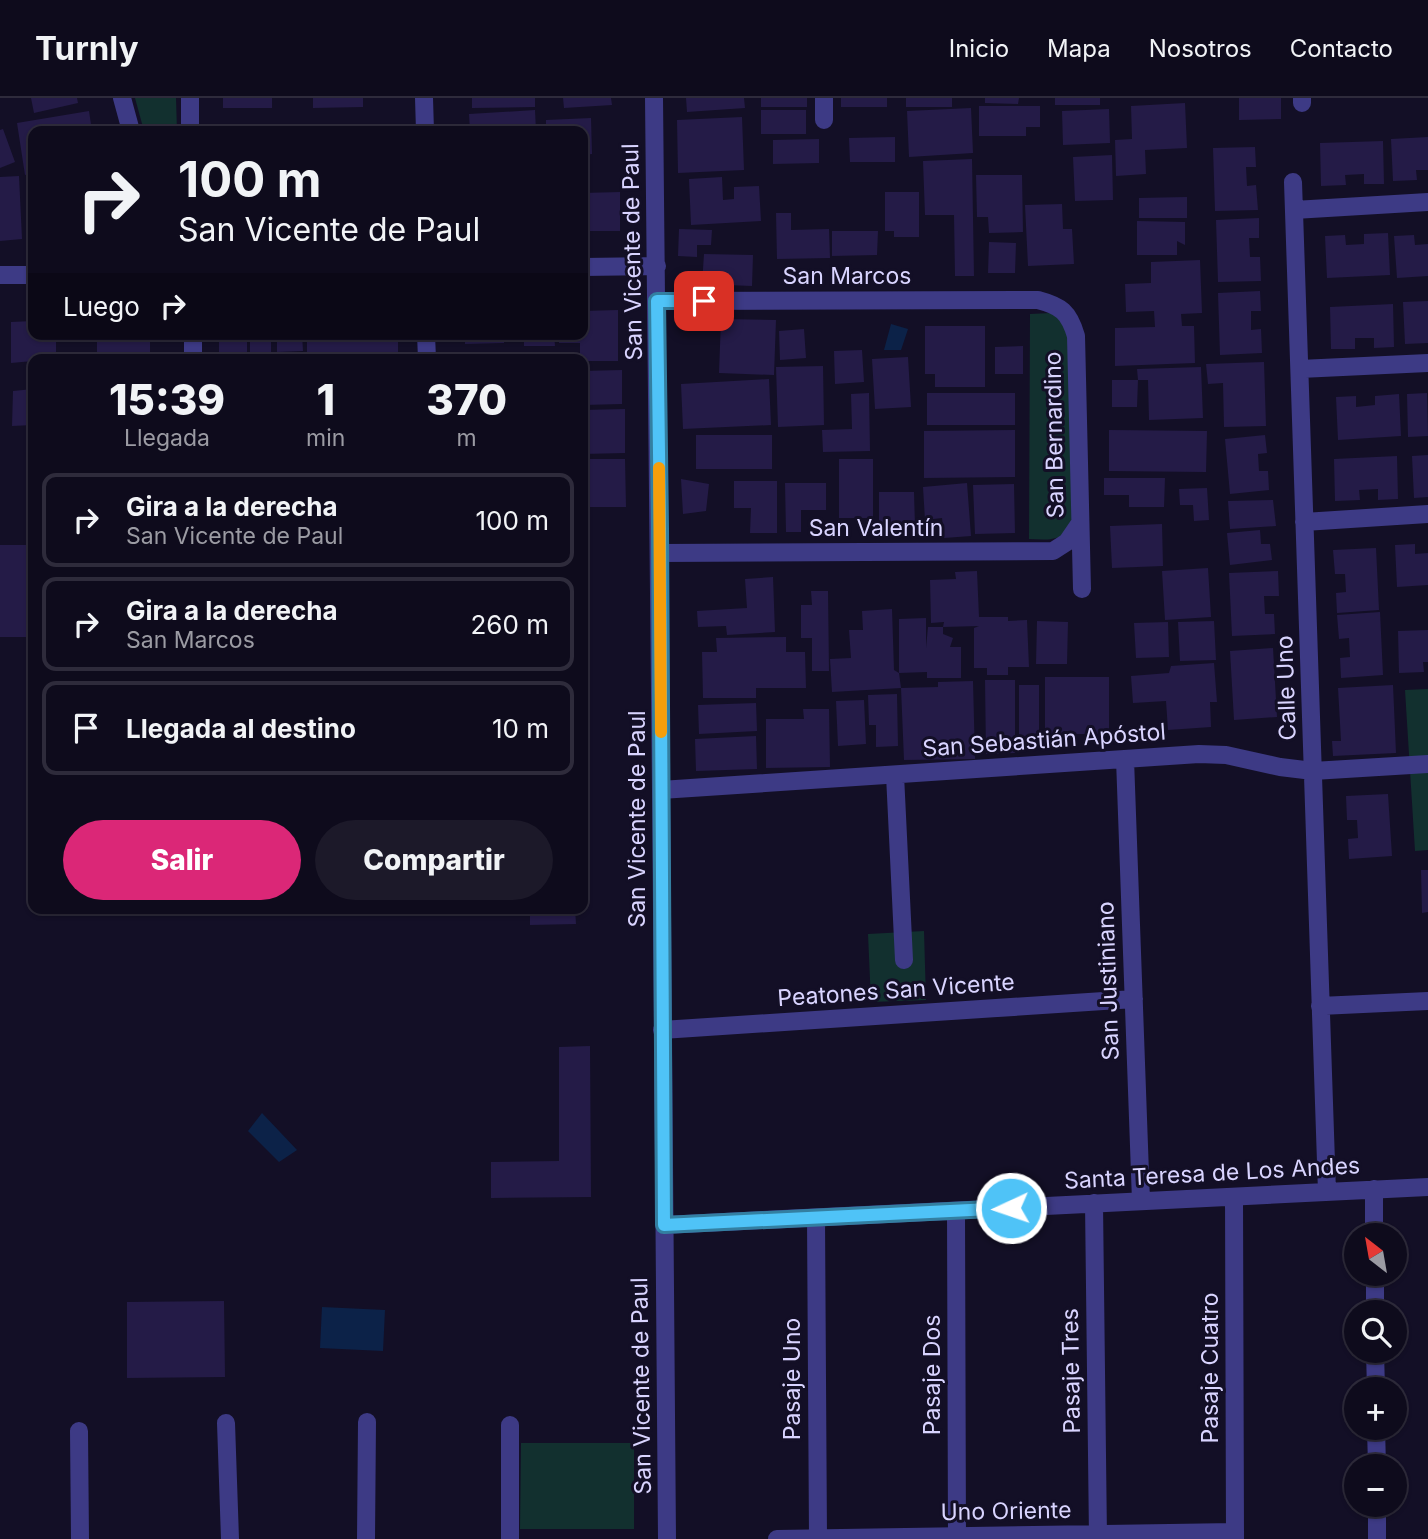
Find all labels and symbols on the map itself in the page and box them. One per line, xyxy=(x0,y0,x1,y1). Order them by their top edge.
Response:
street label: San Vicente de Paul xyxy=(616,143,648,361)
street label: San Marcos xyxy=(783,262,911,290)
pin xyxy=(674,271,734,331)
street label: San Bernardino xyxy=(1039,351,1069,519)
street label: San Valentín xyxy=(809,514,943,542)
street label: Calle Uno xyxy=(1270,635,1302,741)
street label: San Vicente de Paul xyxy=(623,710,651,928)
street label: San Sebastián Apóstol xyxy=(921,718,1167,762)
street label: San Justiniano xyxy=(1091,901,1125,1061)
street label: Peatones San Vicente xyxy=(776,968,1016,1012)
street label: Santa Teresa de Los Andes xyxy=(1063,1151,1361,1195)
position arrow xyxy=(974,1171,1048,1245)
north arrow xyxy=(1344,1223,1407,1286)
street label: San Vicente de Paul xyxy=(625,1277,657,1495)
street label: Pasaje Cuatro xyxy=(1196,1292,1224,1444)
street label: Pasaje Tres xyxy=(1056,1308,1086,1434)
street label: Pasaje Dos xyxy=(918,1315,946,1435)
street label: Pasaje Uno xyxy=(778,1318,806,1440)
street label: Uno Oriente xyxy=(940,1496,1072,1526)

